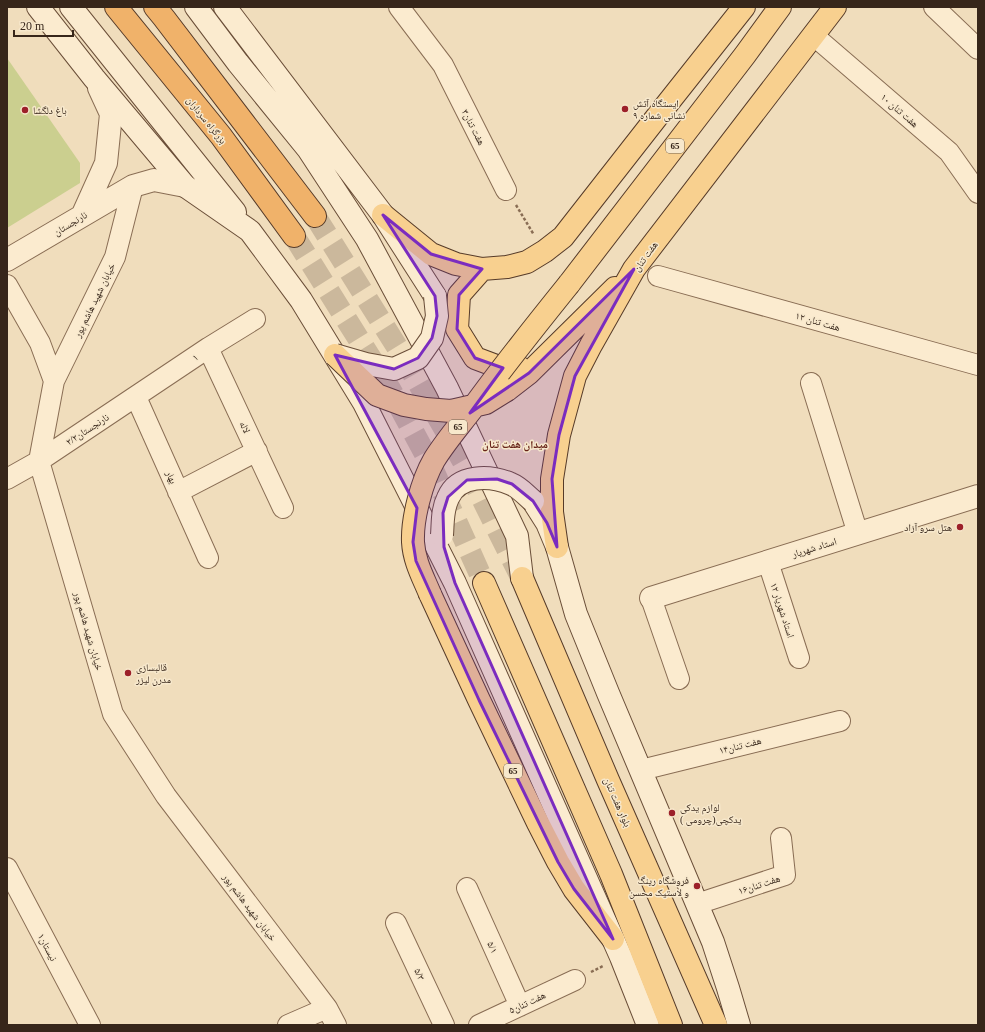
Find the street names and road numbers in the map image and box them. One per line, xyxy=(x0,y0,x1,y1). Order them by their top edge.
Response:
street label: هفت تنان ۱۰ xyxy=(878,91,921,130)
street label: بزرگراه سرداران xyxy=(184,95,229,147)
street label: هفت تنان۳ xyxy=(459,107,487,147)
road number: 65 xyxy=(666,139,684,153)
street label: نارنجستان xyxy=(51,209,90,239)
street label: هفت تنان xyxy=(631,239,661,274)
street label: خیابان شهید هاشم پور xyxy=(71,261,119,341)
street label: هفت تنان ۱۲ xyxy=(794,310,841,334)
street label: ۱ xyxy=(190,352,200,363)
street label: ۲/۲نارنجستان xyxy=(64,411,112,448)
street label: لاله ‍ xyxy=(238,419,254,437)
road number: 65 xyxy=(449,420,467,434)
street label: بهار xyxy=(163,468,179,486)
street label: استاد شهریار xyxy=(790,535,838,560)
street label: استاد شهریار ۱۲ xyxy=(768,581,797,639)
street label: خیابان شهید هاشم پور xyxy=(70,590,105,673)
street label: هفت تنان۱۴ xyxy=(718,735,763,757)
road number: 65 xyxy=(504,764,522,778)
street label: بلوار هفت تنان xyxy=(601,776,633,829)
street label: خیابان شهید هاشم پور xyxy=(219,871,279,945)
street label: هفت تنان۱۶ xyxy=(737,873,782,897)
street label: ۱نیستان xyxy=(35,932,59,964)
street label: ۵/۱ xyxy=(485,940,500,955)
street label: ۵/۳ xyxy=(412,967,427,982)
street label: هفت تنان۵ xyxy=(507,989,548,1017)

